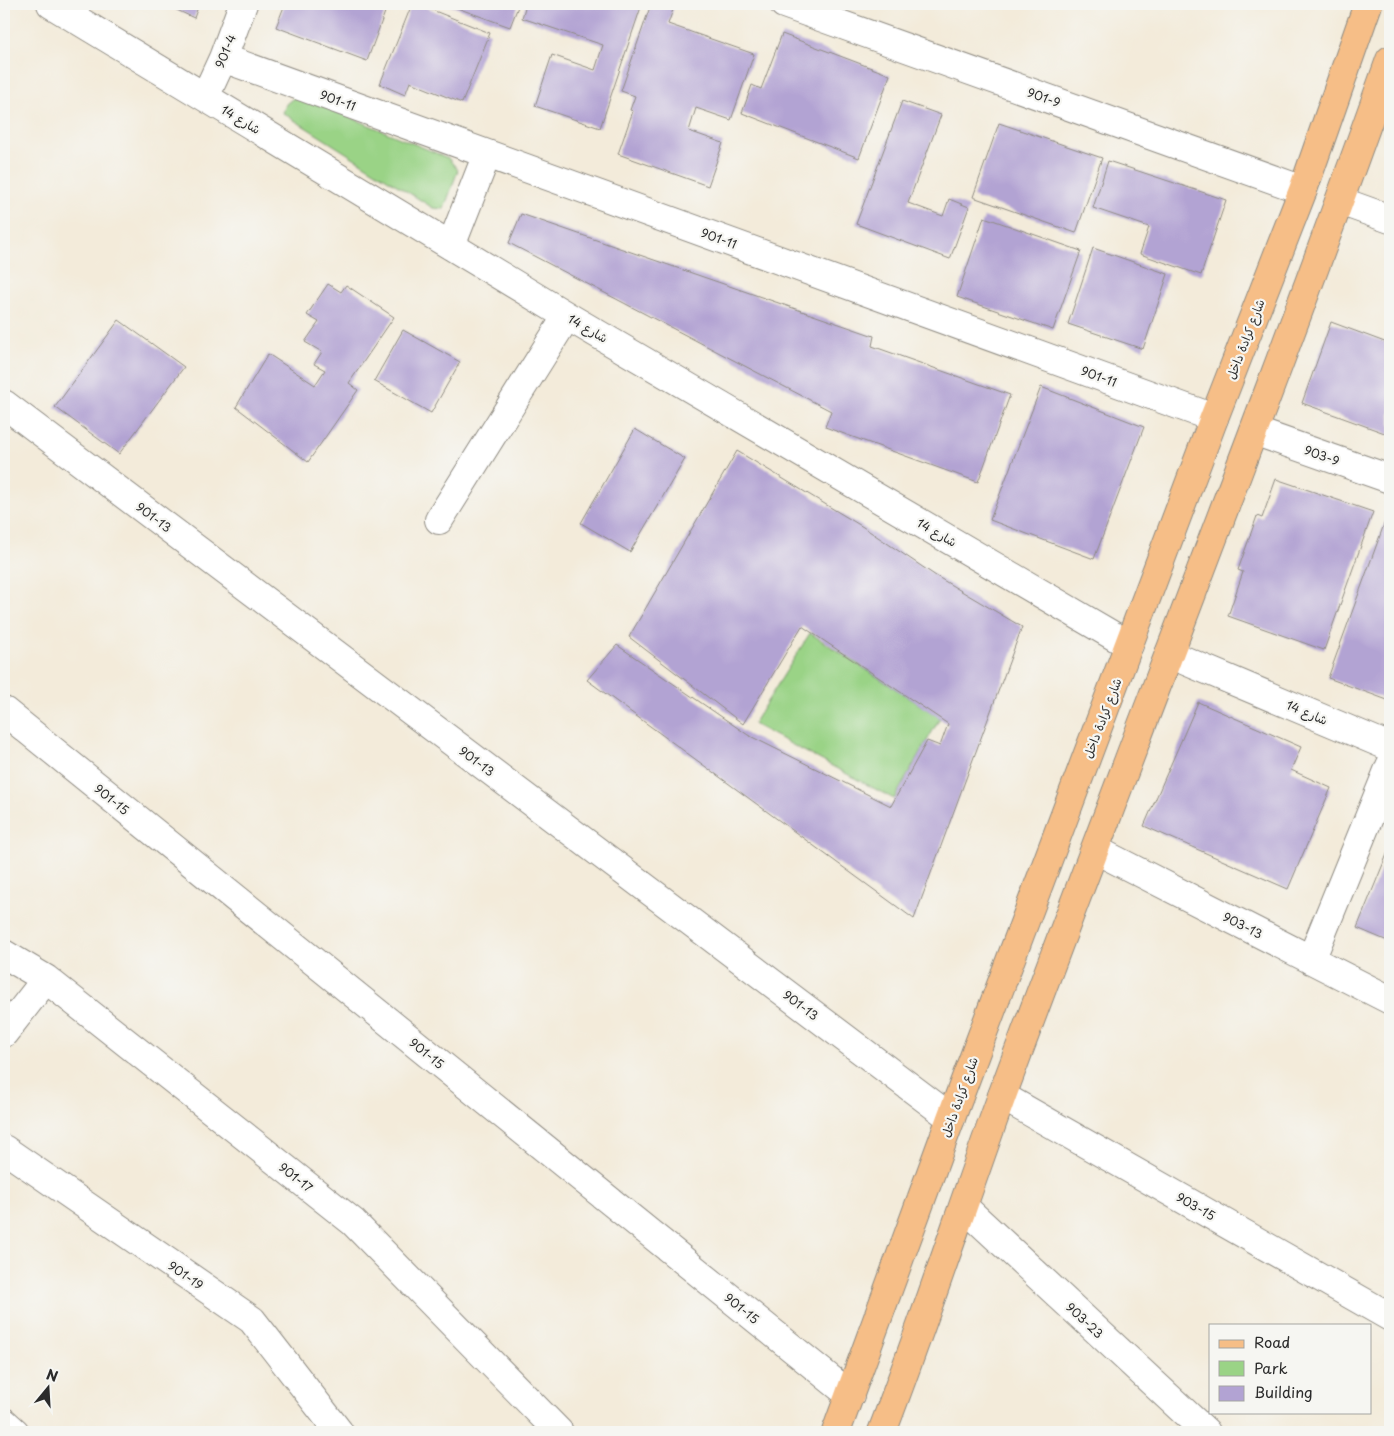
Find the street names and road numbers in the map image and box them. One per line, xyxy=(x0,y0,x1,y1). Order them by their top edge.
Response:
street label: 901-4 xyxy=(210,31,240,71)
street label: 901-9 xyxy=(1025,83,1063,111)
street label: 901-11 xyxy=(318,85,358,115)
street label: شارع 14 xyxy=(217,100,264,139)
street label: 901-11 xyxy=(699,223,739,253)
street label: شارع كرادة داخل xyxy=(1221,296,1269,382)
street label: شارع 14 xyxy=(564,309,611,347)
street label: 901-11 xyxy=(1079,361,1119,391)
street label: 903-9 xyxy=(1302,440,1342,470)
street label: 901-13 xyxy=(132,498,176,536)
street label: شارع 14 xyxy=(913,513,960,551)
street label: شارع كرادة داخل xyxy=(1078,675,1126,761)
street label: شارع 14 xyxy=(1283,695,1330,730)
street label: 901-13 xyxy=(455,742,499,780)
street label: 901-15 xyxy=(91,779,133,819)
street label: 903-13 xyxy=(1220,907,1266,943)
street label: 901-13 xyxy=(779,986,823,1024)
street label: 901-15 xyxy=(406,1033,448,1073)
street label: شارع كرادة داخل xyxy=(936,1054,983,1140)
street label: 901-17 xyxy=(275,1158,317,1196)
street label: 903-15 xyxy=(1173,1188,1219,1224)
street label: 901-19 xyxy=(165,1256,207,1294)
street label: 901-15 xyxy=(721,1288,763,1328)
street label: 903-23 xyxy=(1062,1298,1108,1342)

